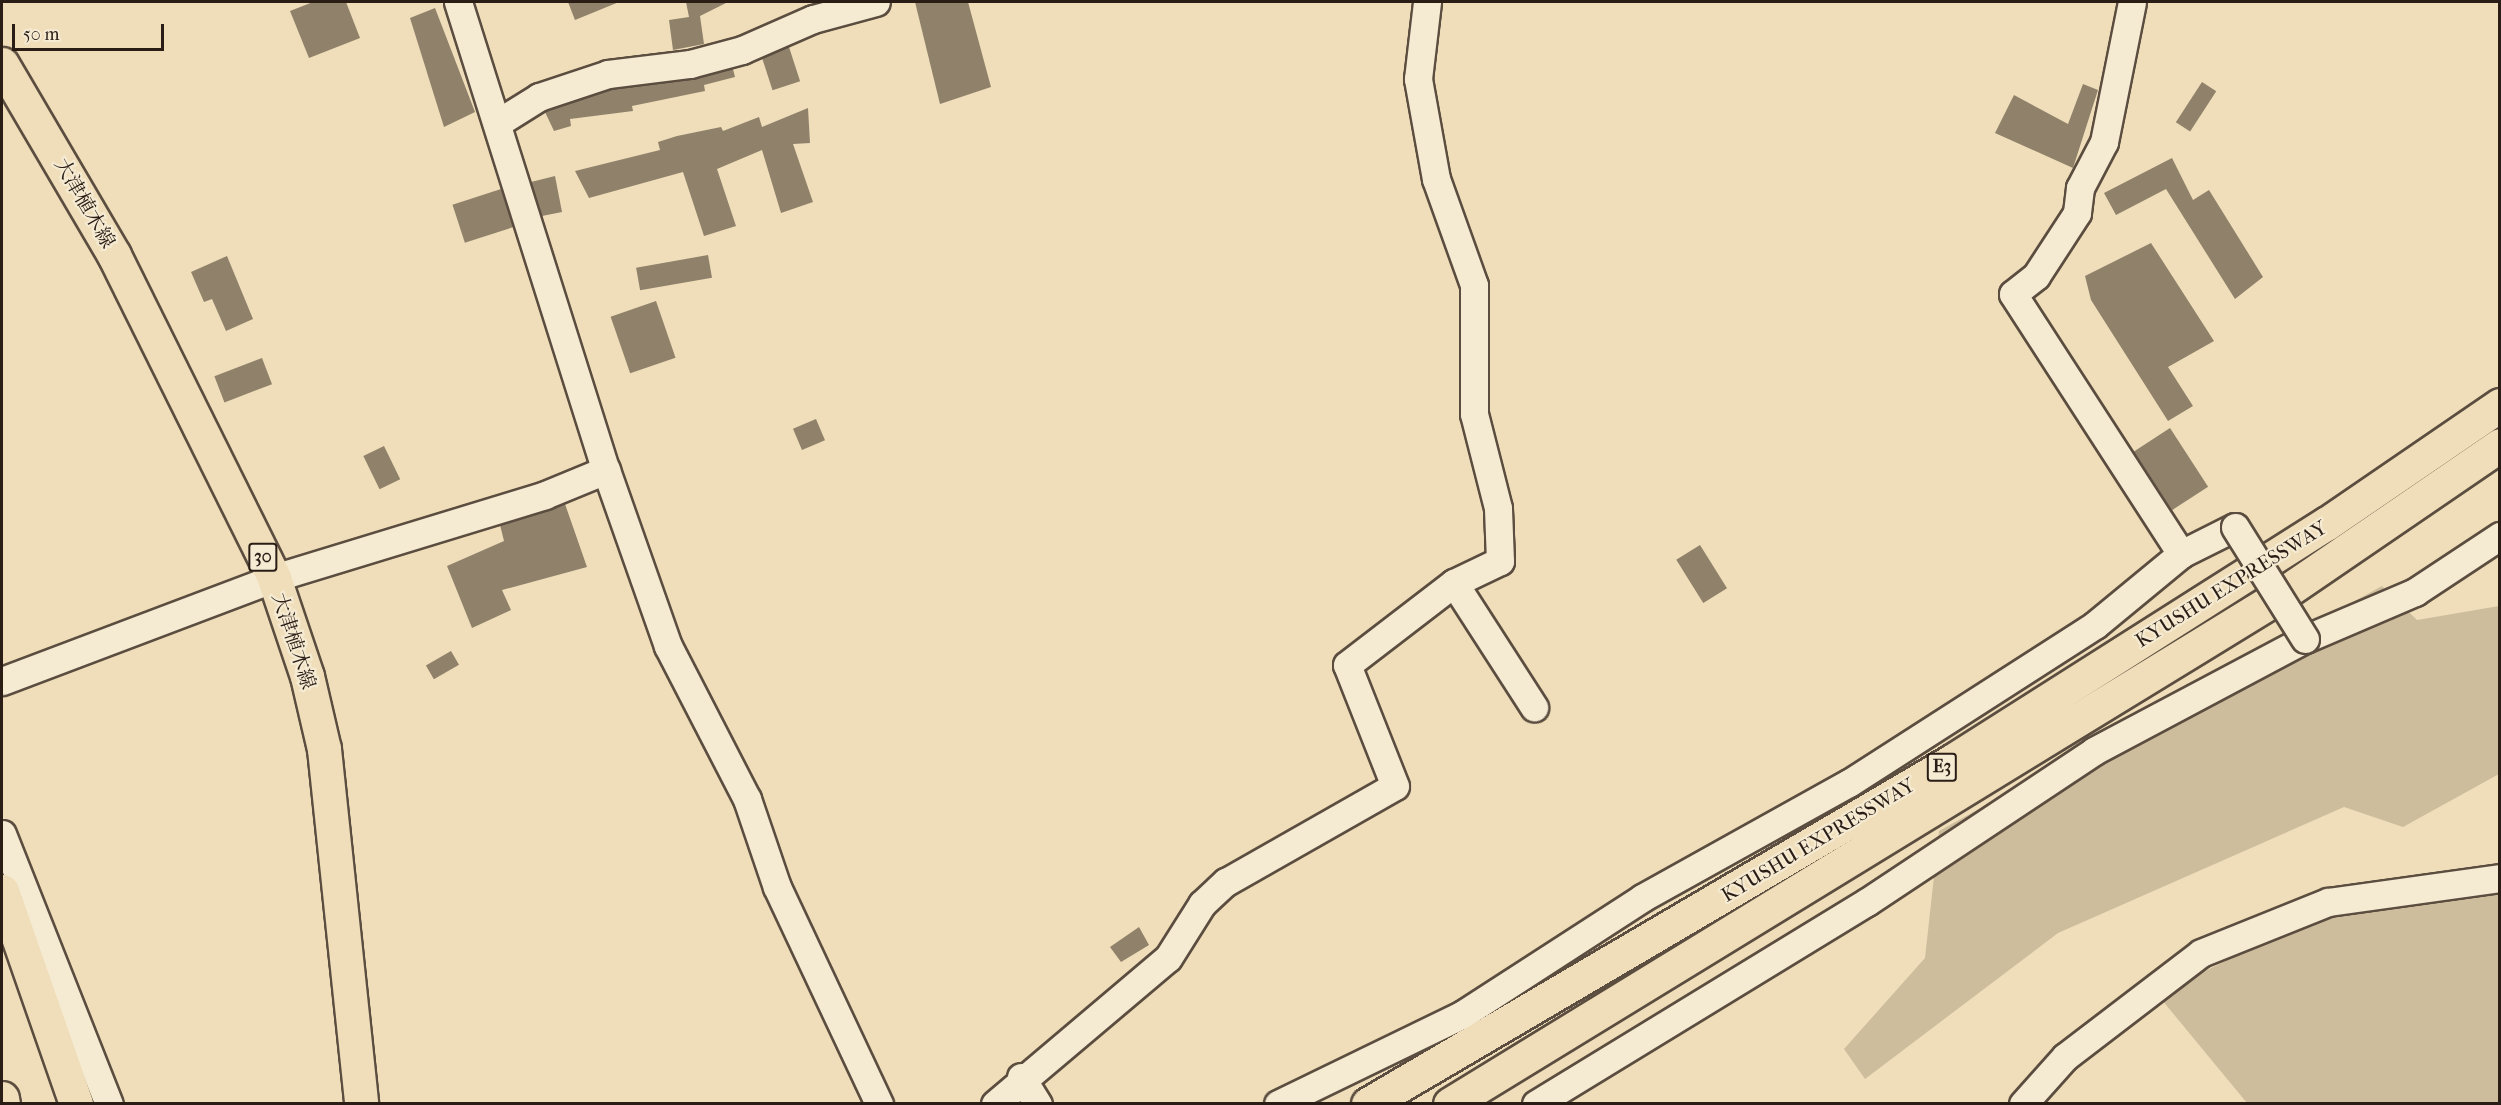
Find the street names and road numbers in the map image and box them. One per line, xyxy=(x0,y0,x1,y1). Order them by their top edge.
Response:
street label: 大津植木線 xyxy=(50,154,120,252)
street label: KYUSHU EXPRESSWAY xyxy=(2131,515,2331,653)
road number: 30 xyxy=(248,542,278,572)
street label: 大津植木線 xyxy=(267,590,321,692)
road number: E3 xyxy=(1926,752,1958,782)
street label: KYUSHU EXPRESSWAY xyxy=(1717,773,1919,907)

